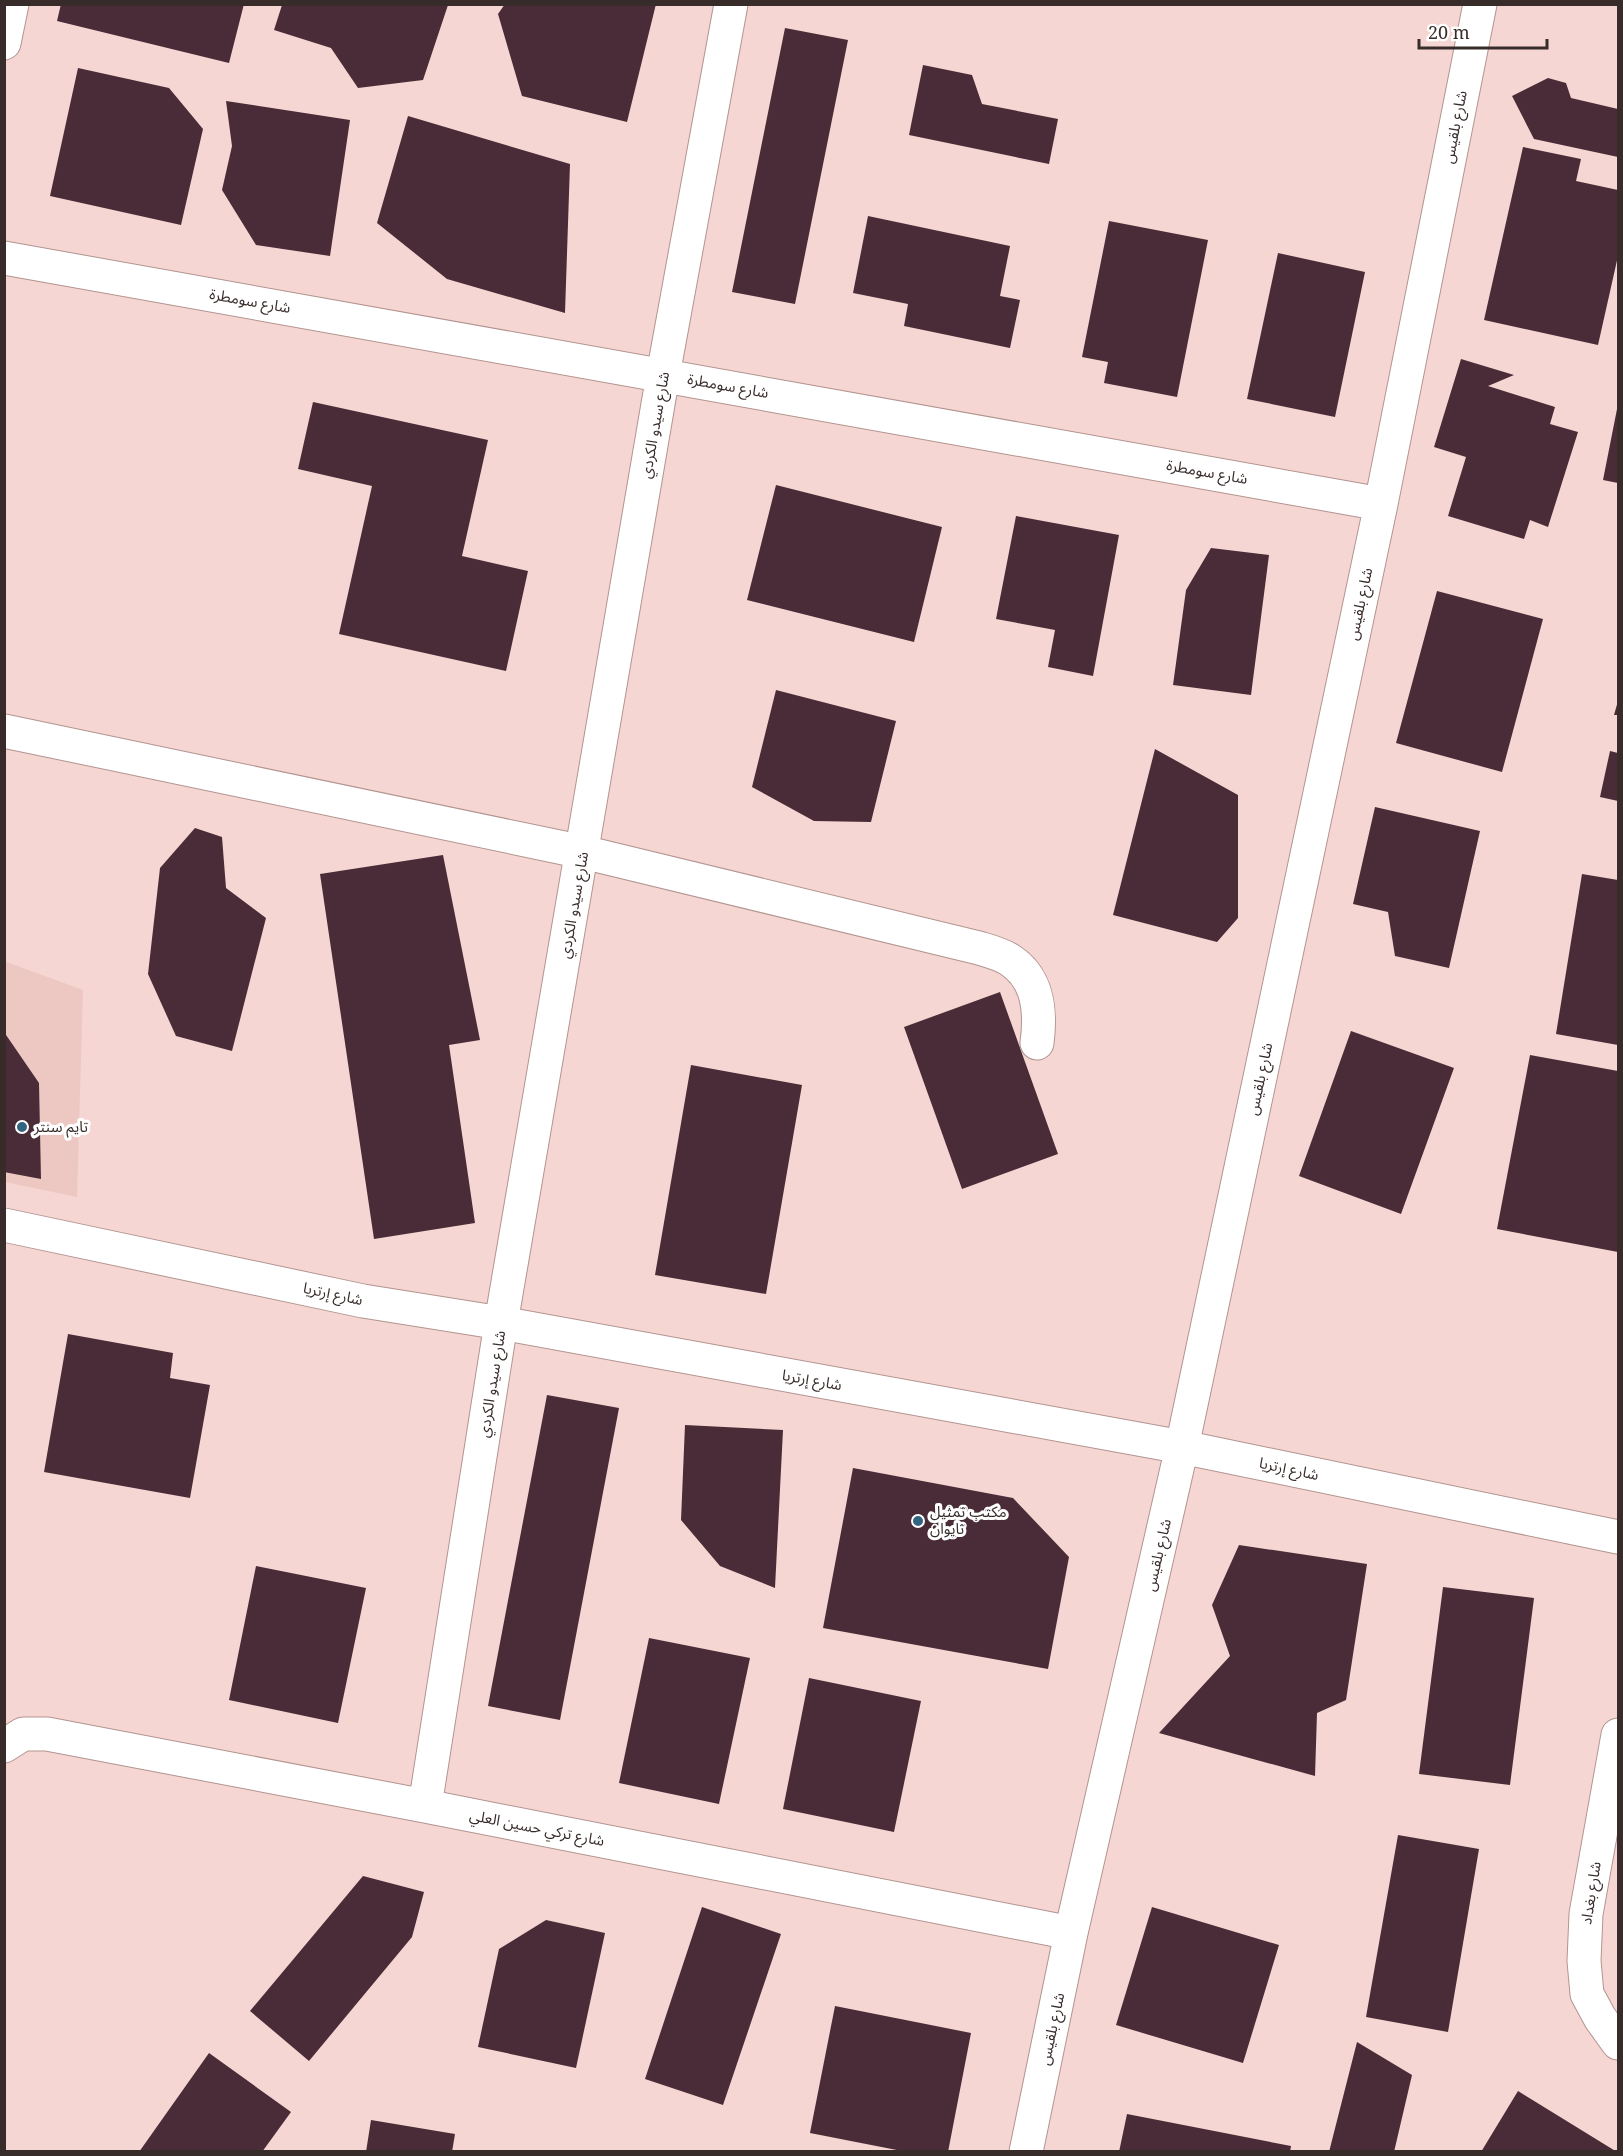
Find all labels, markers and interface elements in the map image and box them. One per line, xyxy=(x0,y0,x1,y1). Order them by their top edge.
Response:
scale bar xyxy=(1419,12,1546,50)
text: 20 m xyxy=(1428,20,1470,44)
street label: شارع بلقيس xyxy=(1437,88,1474,165)
street label: شارع سومطرة xyxy=(208,283,292,320)
street label: شارع سومطرة xyxy=(686,368,770,405)
street label: شارع سيدو الكردي xyxy=(635,370,676,480)
street label: شارع سومطرة xyxy=(1165,454,1249,491)
street label: شارع بلقيس xyxy=(1342,565,1379,643)
street label: شارع سيدو الكردي xyxy=(554,850,595,960)
street label: شارع بلقيس xyxy=(1242,1040,1279,1118)
place label: تايم سنتر xyxy=(33,1116,88,1138)
marker: تايم سنتر xyxy=(15,1120,29,1134)
street label: شارع إرتريا xyxy=(301,1277,365,1312)
street label: شارع سيدو الكردي xyxy=(473,1329,512,1439)
street label: شارع إرتريا xyxy=(780,1364,844,1397)
street label: شارع إرتريا xyxy=(1257,1452,1321,1487)
place label: مكتب تمثيل تايوان xyxy=(930,1501,1007,1538)
marker: مكتب تمثيل تايوان xyxy=(911,1514,925,1528)
street label: شارع بلقيس xyxy=(1139,1516,1178,1594)
street label: شارع تركي حسين العلي xyxy=(467,1804,607,1853)
street label: شارع بغداد xyxy=(1575,1860,1608,1926)
street label: شارع بلقيس xyxy=(1034,1990,1071,2068)

